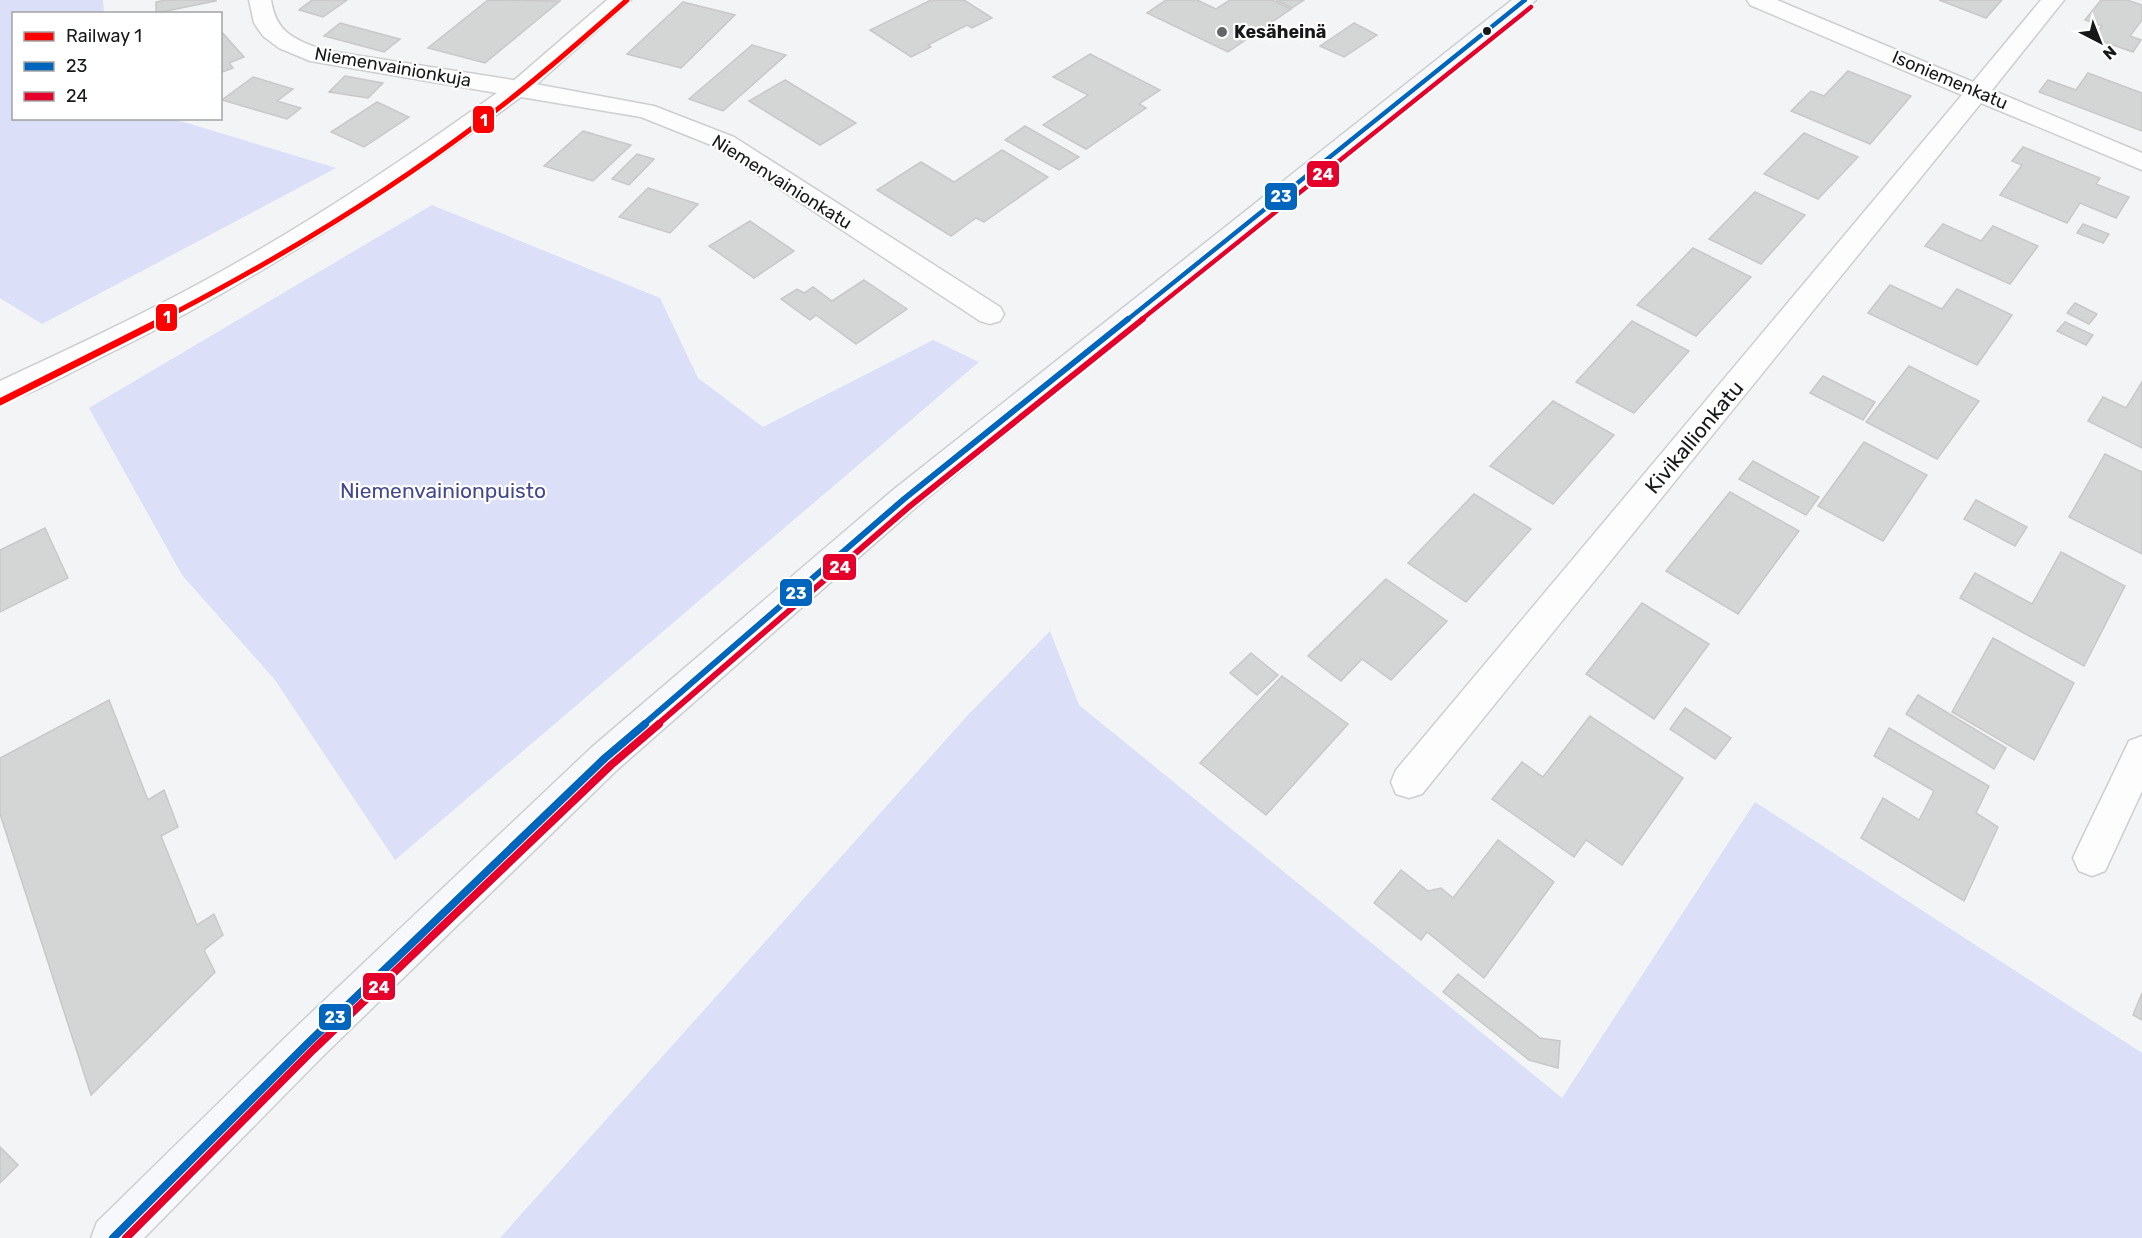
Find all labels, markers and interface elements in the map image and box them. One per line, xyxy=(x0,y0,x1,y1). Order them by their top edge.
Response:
legend xyxy=(12,12,222,120)
north arrow xyxy=(2070,12,2130,72)
place label: Kesäheinä xyxy=(1234,21,1326,43)
text: Railway 1 xyxy=(66,25,142,47)
marker: Kesäheinä xyxy=(1215,25,1229,39)
unlabelled marker xyxy=(1481,25,1493,37)
street label: Niemenvainionkuja xyxy=(313,42,473,92)
text: N xyxy=(2099,42,2120,64)
street label: Isoniemenkatu xyxy=(1889,46,2011,114)
text: 23 xyxy=(66,55,87,77)
text: 24 xyxy=(66,85,88,107)
line badge: 1 xyxy=(472,105,495,134)
text: 1 xyxy=(480,111,488,130)
street label: Niemenvainionkatu xyxy=(708,130,856,234)
line badge: 24 xyxy=(1306,160,1340,188)
text: 24 xyxy=(1312,165,1334,184)
line badge: 23 xyxy=(1264,182,1298,211)
text: 23 xyxy=(1271,187,1291,206)
line badge: 1 xyxy=(155,303,178,332)
text: 1 xyxy=(163,308,171,327)
street label: Kivikallionkatu xyxy=(1640,375,1748,499)
park label: Niemenvainionpuisto xyxy=(340,478,546,503)
line badge: 24 xyxy=(822,553,857,581)
text: 24 xyxy=(829,558,851,577)
line badge: 23 xyxy=(779,578,813,607)
text: 23 xyxy=(786,584,806,603)
line badge: 24 xyxy=(362,972,396,1001)
text: 24 xyxy=(368,978,390,997)
line badge: 23 xyxy=(318,1003,352,1031)
text: 23 xyxy=(325,1008,345,1027)

